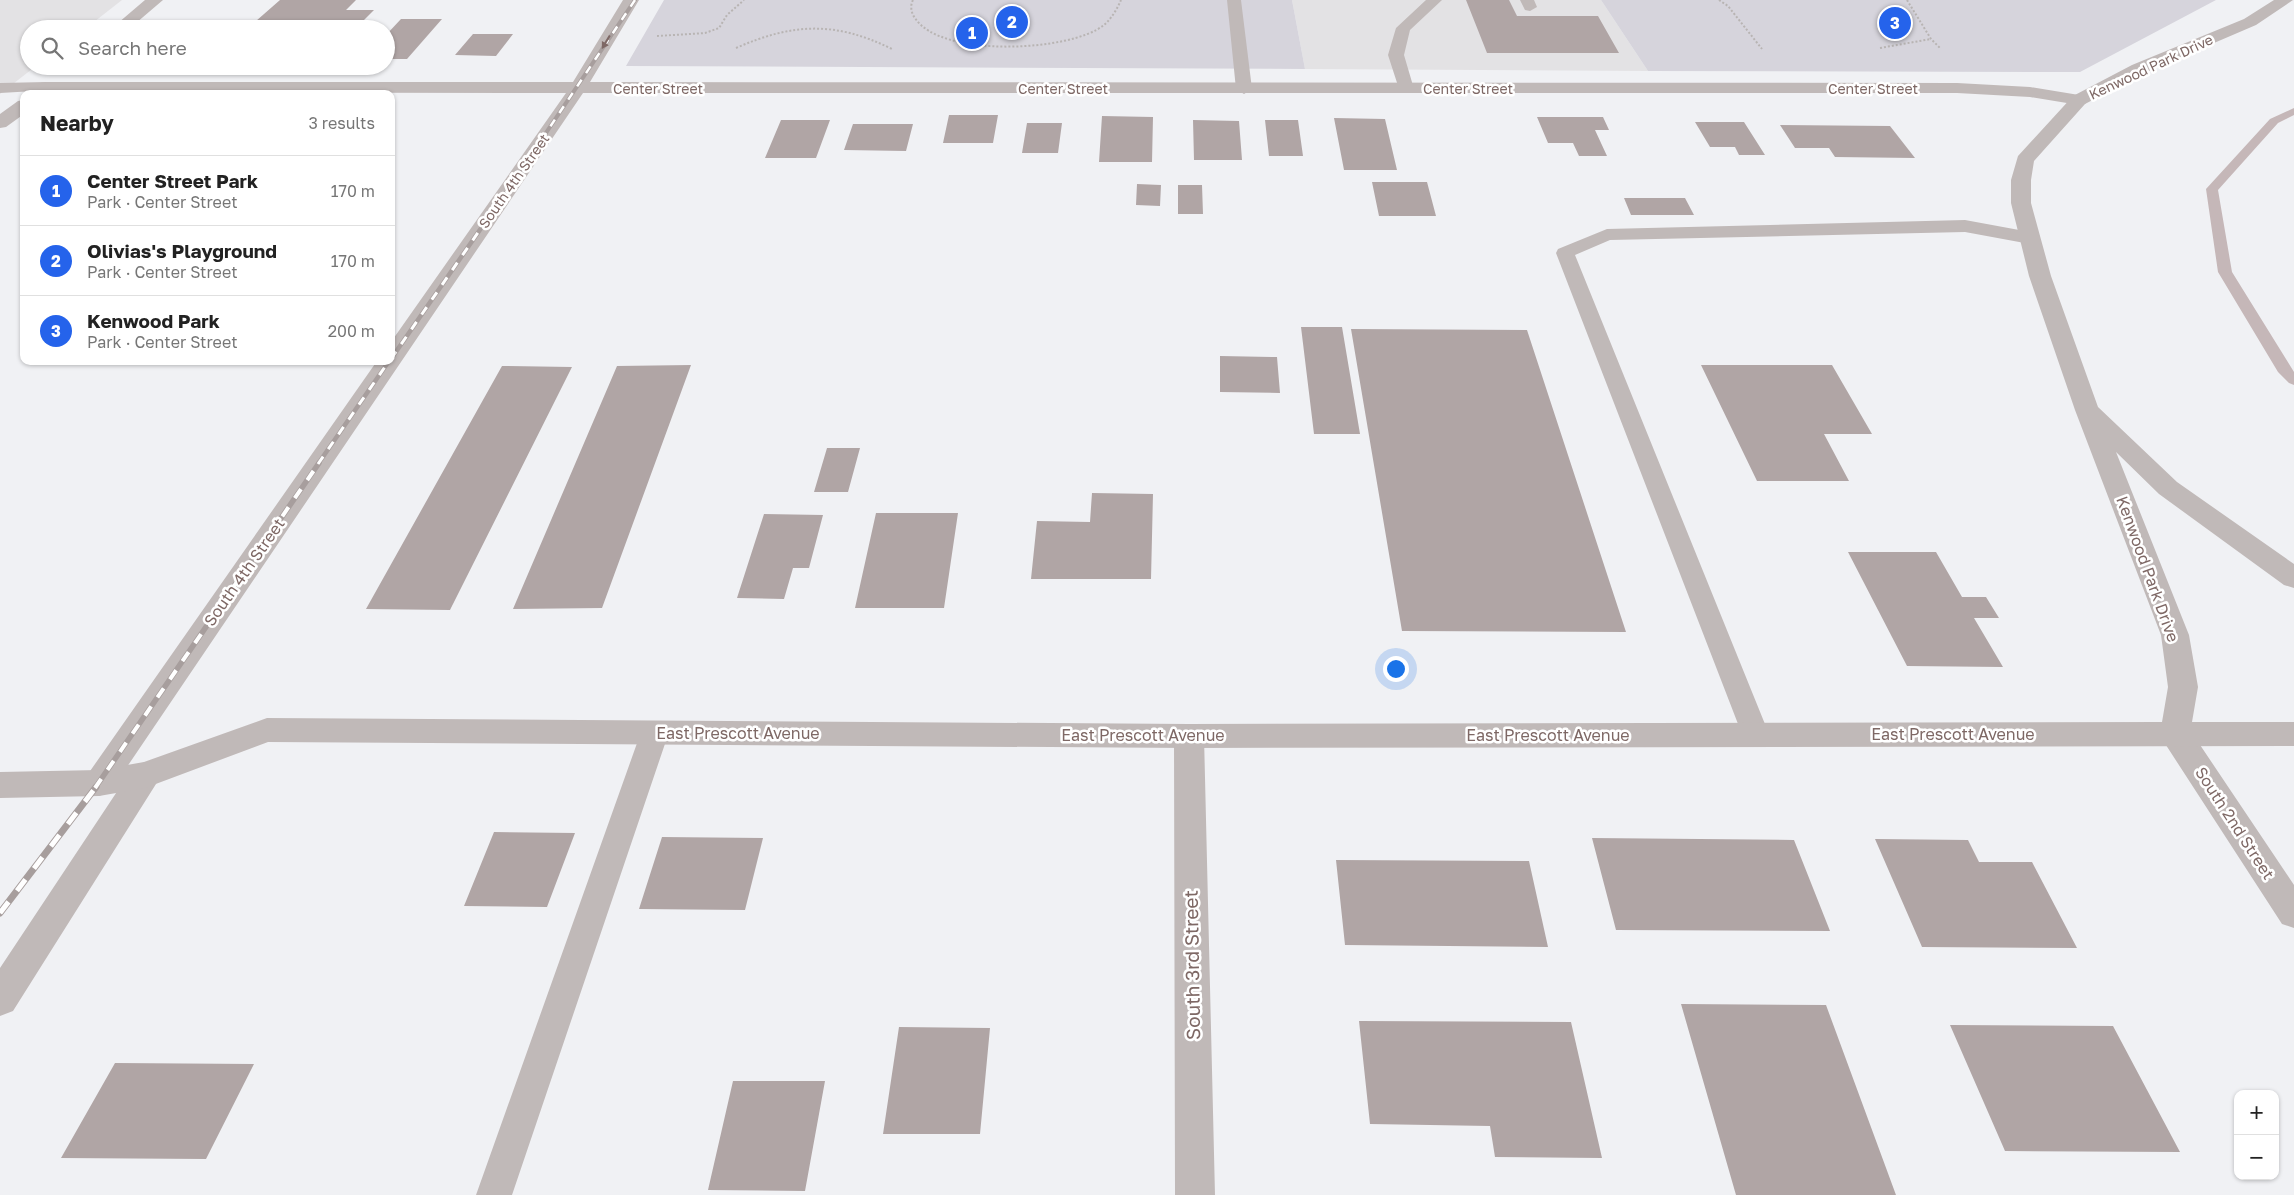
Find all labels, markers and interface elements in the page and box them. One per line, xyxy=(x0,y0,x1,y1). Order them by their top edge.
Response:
pin: 2 xyxy=(996,3,1028,41)
pin: 3 xyxy=(1879,4,1911,42)
pin: 1 xyxy=(956,14,988,52)
search box xyxy=(20,20,395,75)
street label: Kenwood Park Drive xyxy=(2086,30,2215,103)
icon: search xyxy=(38,34,66,62)
one-way arrow xyxy=(601,35,610,48)
text: Search here xyxy=(78,36,187,59)
street label: Center Street xyxy=(613,80,703,97)
street label: Center Street xyxy=(1018,80,1108,97)
street label: Center Street xyxy=(1423,80,1513,97)
street label: Center Street xyxy=(1828,80,1918,97)
text: Nearby xyxy=(40,110,114,136)
text: 3 results xyxy=(308,113,375,133)
street label: South 4th Street xyxy=(475,130,552,231)
text: Center Street Park xyxy=(87,169,258,192)
text: 1 xyxy=(52,181,60,201)
text: 170 m xyxy=(331,181,375,201)
text: Park · Center Street xyxy=(87,192,238,212)
text: Olivias's Playground xyxy=(87,239,277,262)
text: 2 xyxy=(51,251,61,271)
text: 170 m xyxy=(331,251,375,271)
text: Park · Center Street xyxy=(87,262,238,282)
text: Kenwood Park xyxy=(87,309,220,332)
text: 3 xyxy=(51,321,61,341)
text: 200 m xyxy=(328,321,375,341)
text: Park · Center Street xyxy=(87,332,238,352)
street label: Kenwood Park Drive xyxy=(2112,493,2184,645)
street label: South 4th Street xyxy=(199,514,289,630)
your location xyxy=(1383,656,1409,682)
street label: East Prescott Avenue xyxy=(656,723,820,743)
street label: East Prescott Avenue xyxy=(1871,724,2035,744)
street label: East Prescott Avenue xyxy=(1061,725,1225,745)
street label: East Prescott Avenue xyxy=(1466,725,1630,745)
street label: South 2nd Street xyxy=(2191,763,2279,883)
street label: South 3rd Street xyxy=(1179,890,1204,1040)
map controls xyxy=(2234,1090,2279,1180)
button: + xyxy=(2234,1090,2279,1135)
button: − xyxy=(2234,1135,2279,1180)

